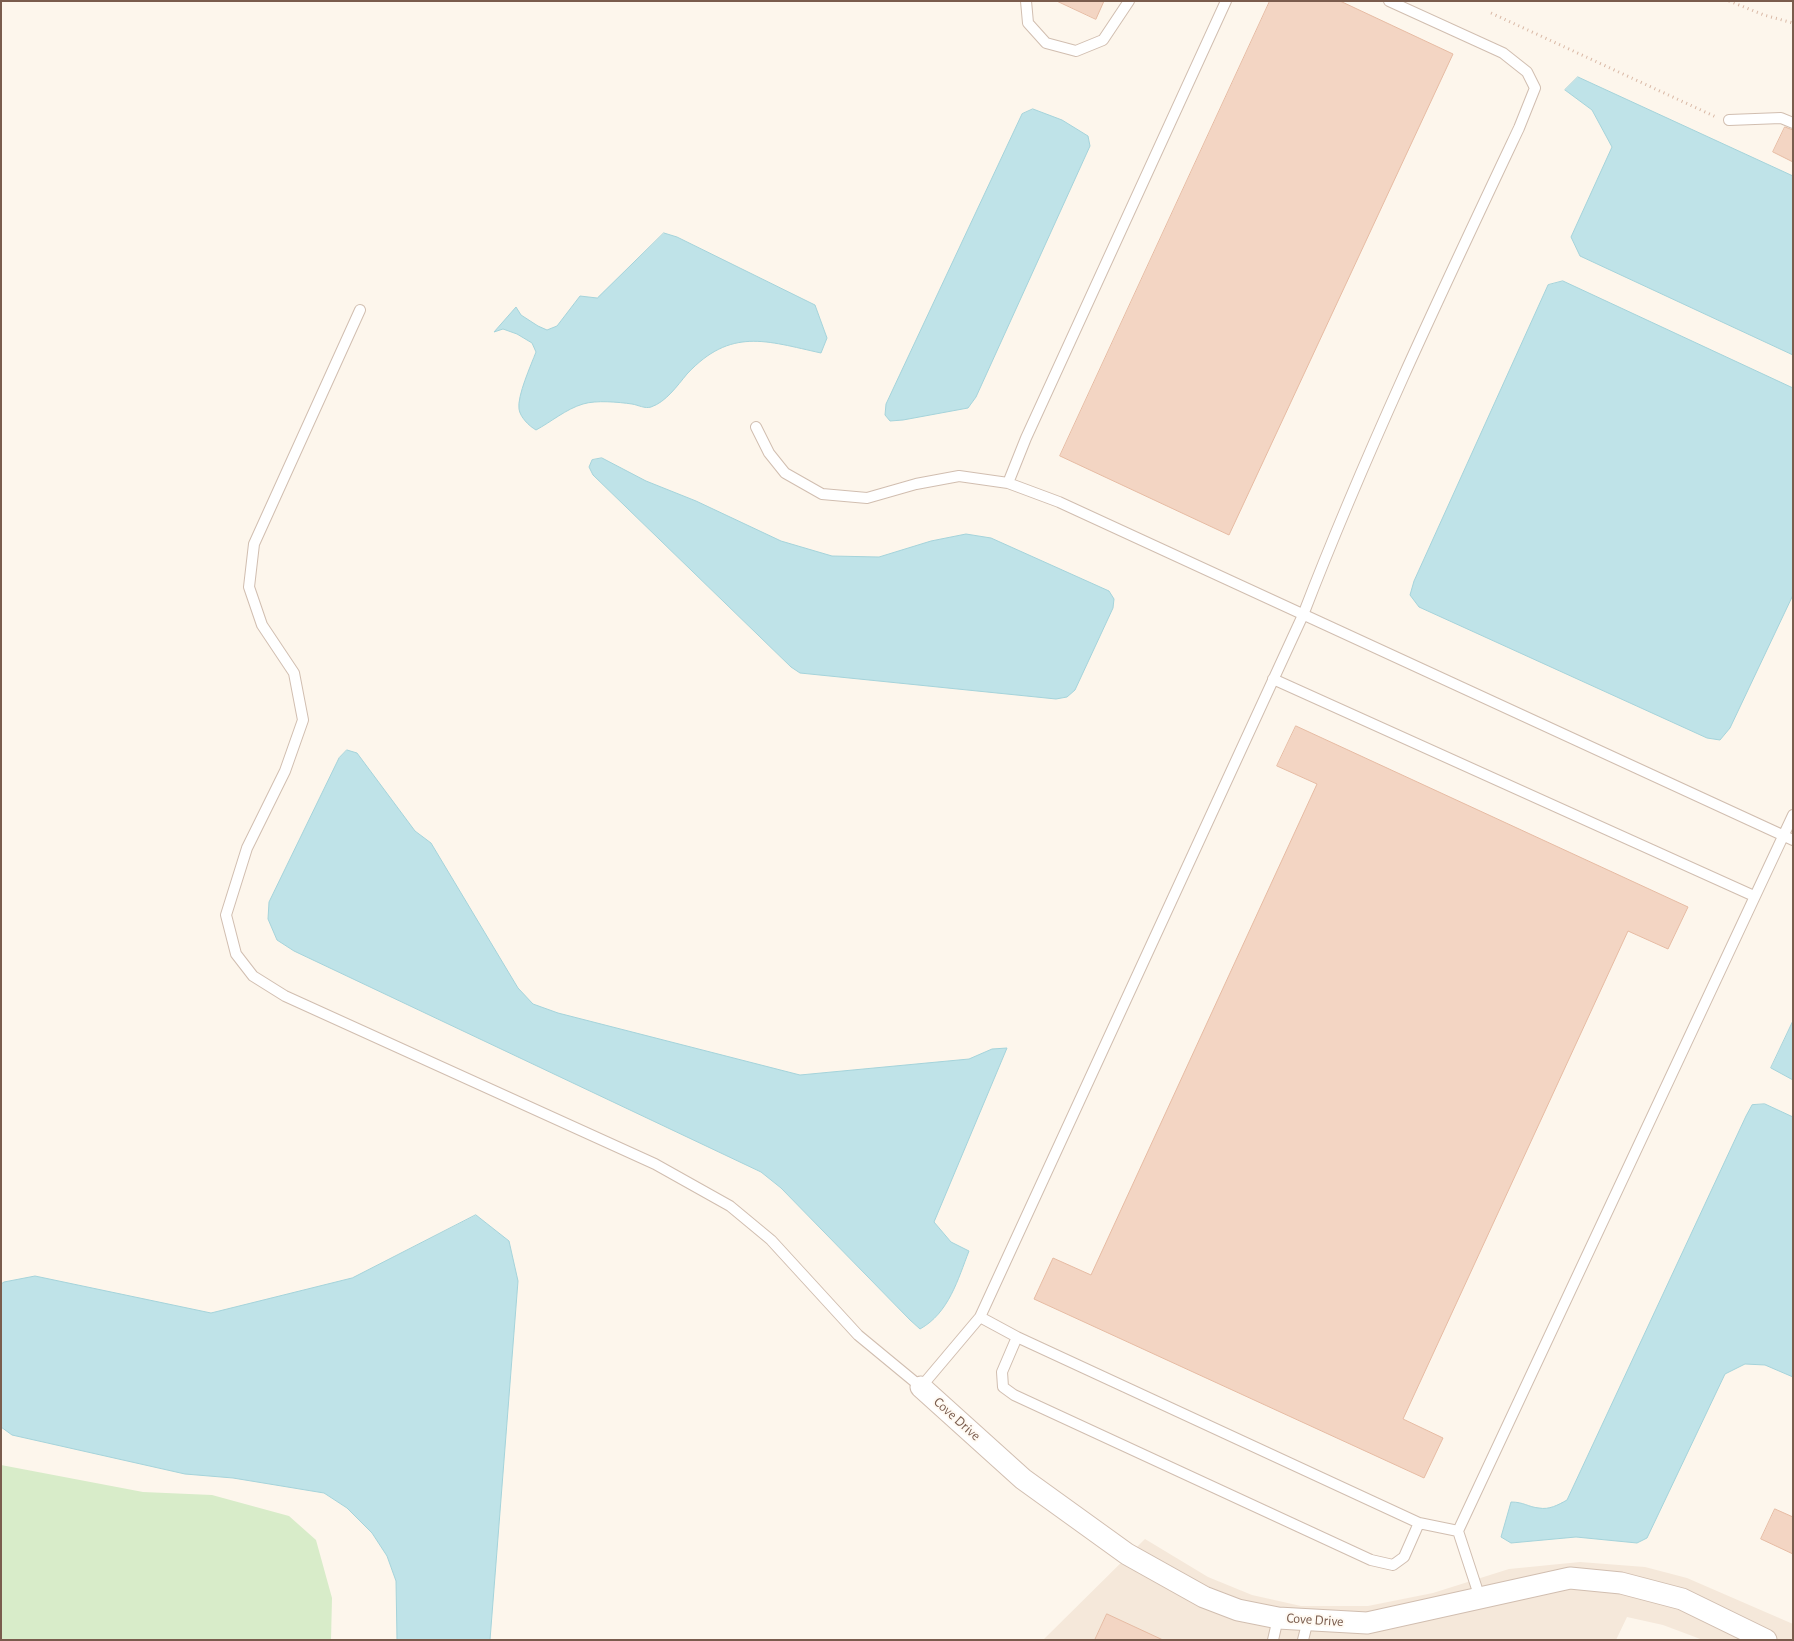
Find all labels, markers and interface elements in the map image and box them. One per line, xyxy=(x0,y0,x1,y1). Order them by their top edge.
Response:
street label: Cove Drive xyxy=(930,1394,984,1444)
street label: Cove Drive xyxy=(1286,1610,1344,1630)

